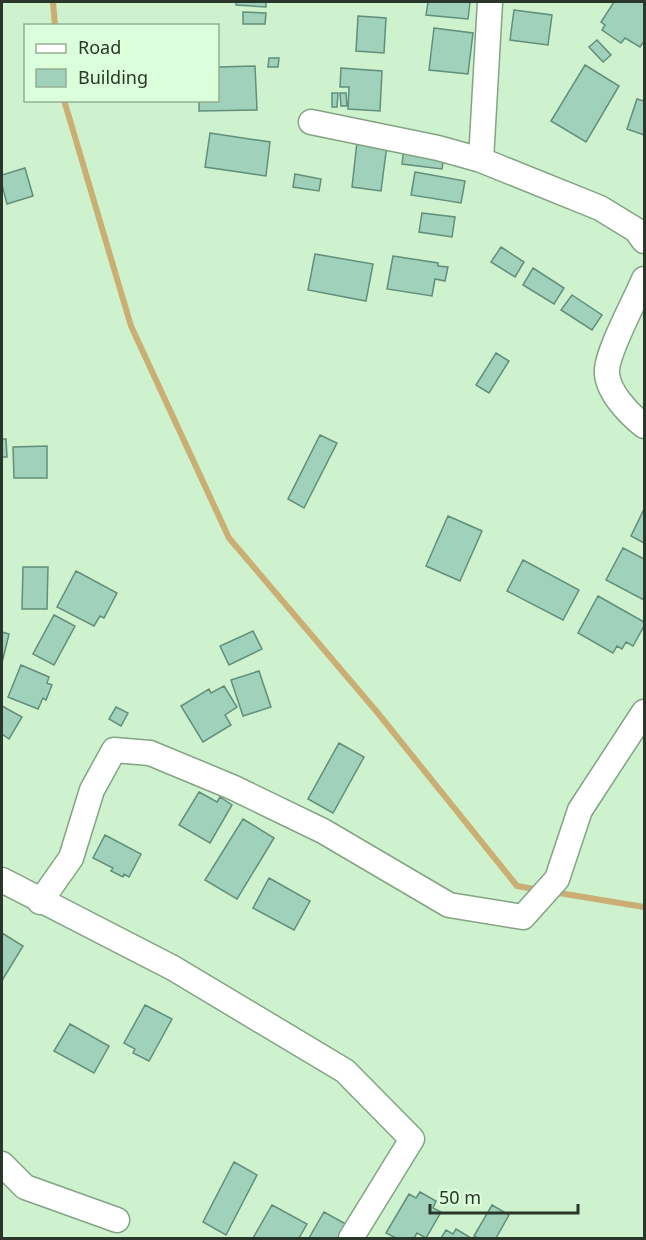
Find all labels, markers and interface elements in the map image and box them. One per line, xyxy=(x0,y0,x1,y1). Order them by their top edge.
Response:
legend xyxy=(24,24,219,102)
text: Road xyxy=(78,35,121,59)
text: Building xyxy=(78,65,148,89)
scale bar xyxy=(430,1177,578,1215)
text: 50 m xyxy=(439,1185,481,1209)

